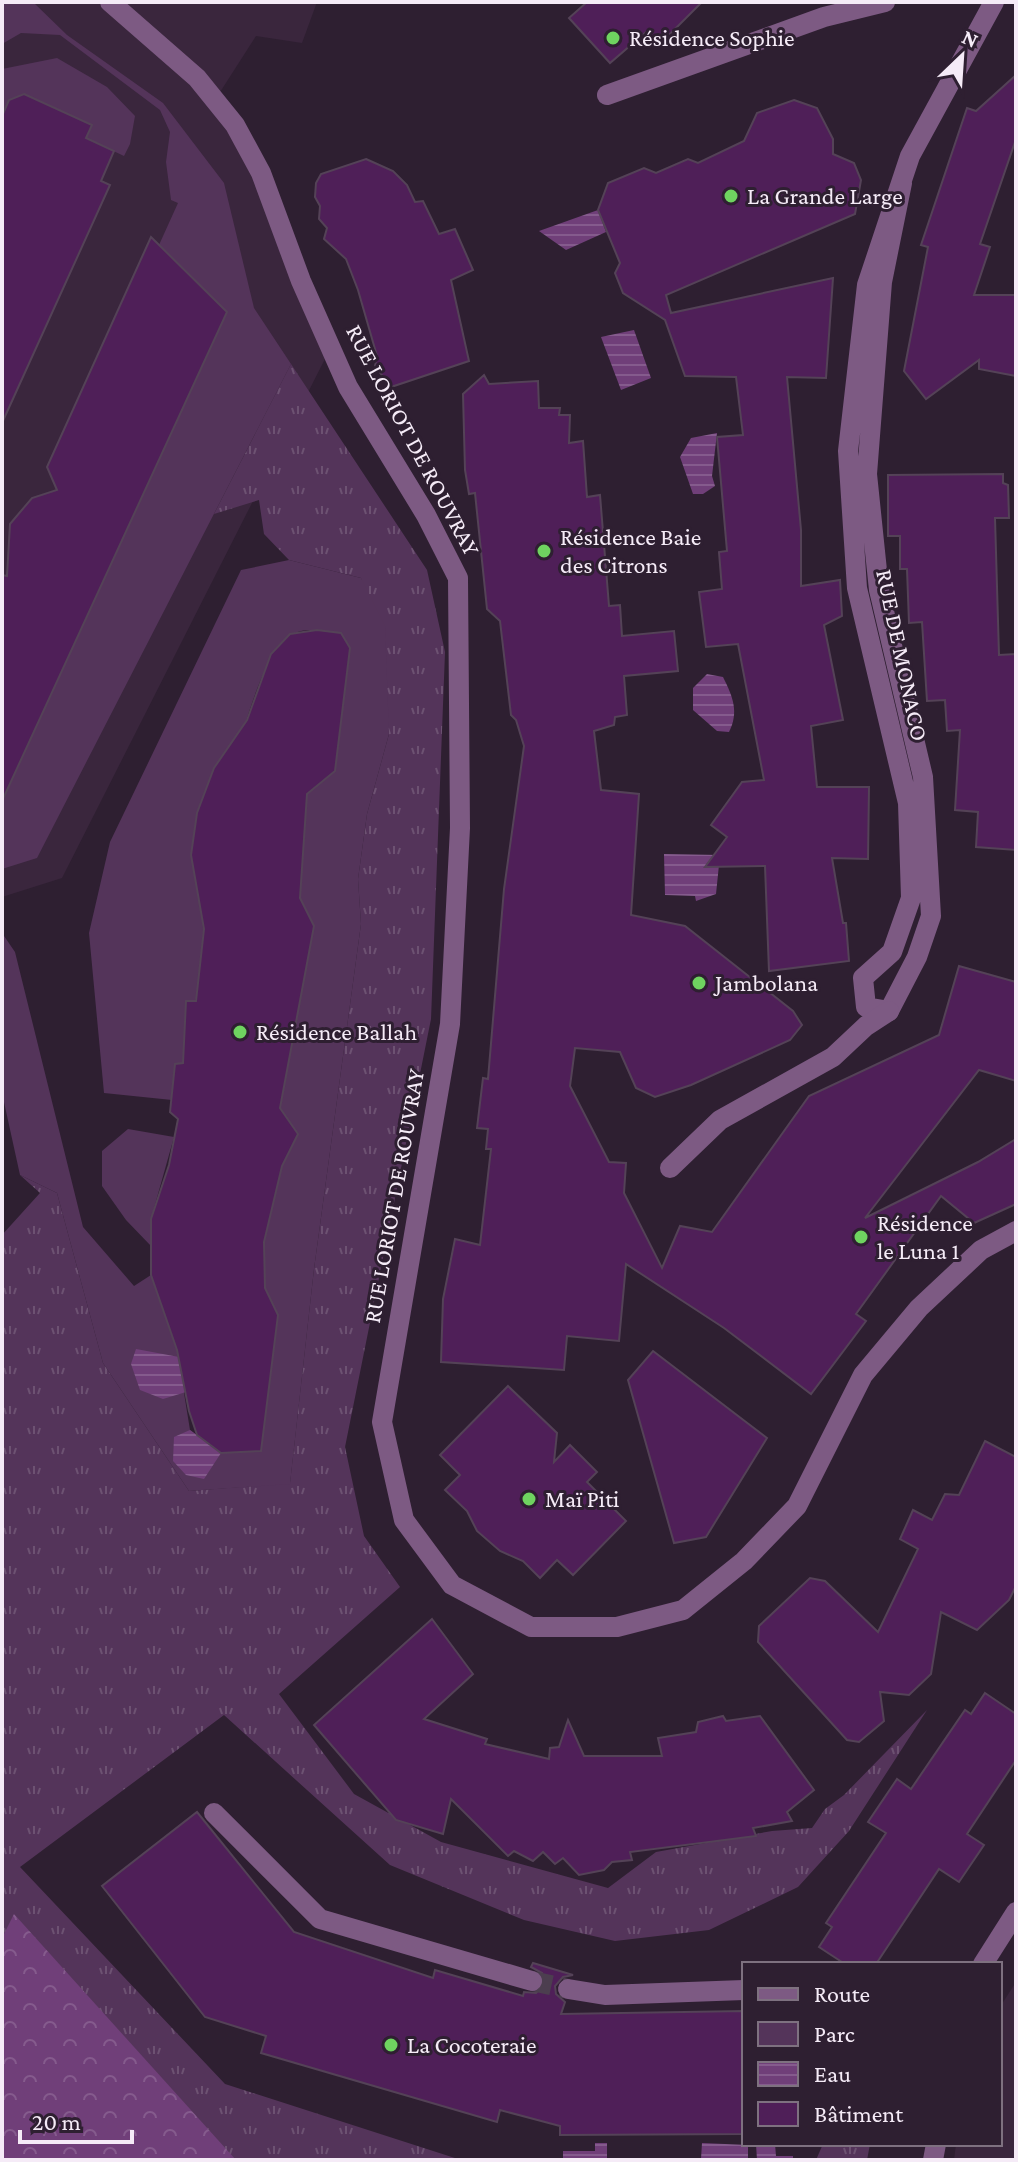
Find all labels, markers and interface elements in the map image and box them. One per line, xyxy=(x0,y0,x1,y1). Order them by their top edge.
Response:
north arrow xyxy=(922,16,1002,96)
place label: Résidence Sophie xyxy=(629,24,795,51)
text: N xyxy=(958,24,982,53)
marker: Résidence Sophie xyxy=(604,29,622,47)
place label: La Grande Large xyxy=(747,182,903,209)
marker: La Grande Large xyxy=(722,187,740,205)
street label: RUE LORIOT DE ROUVRAY xyxy=(341,320,486,560)
place label: Résidence Baie des Citrons xyxy=(560,523,701,578)
marker: Résidence Baie des Citrons xyxy=(535,542,553,560)
street label: RUE DE MONACO xyxy=(871,567,934,743)
place label: Jambolana xyxy=(713,969,818,996)
marker: Jambolana xyxy=(690,974,708,992)
place label: Résidence Ballah xyxy=(256,1018,417,1045)
marker: Résidence Ballah xyxy=(231,1023,249,1041)
street label: RUE LORIOT DE ROUVRAY xyxy=(358,1066,429,1325)
place label: Résidence le Luna 1 xyxy=(877,1209,973,1264)
marker: Résidence le Luna 1 xyxy=(852,1228,870,1246)
place label: Maï Piti xyxy=(545,1485,619,1512)
marker: Maï Piti xyxy=(520,1490,538,1508)
legend xyxy=(742,1962,1002,2146)
text: Route xyxy=(814,1980,870,2007)
text: Parc xyxy=(814,2020,855,2047)
place label: La Cocoteraie xyxy=(407,2031,537,2058)
marker: La Cocoteraie xyxy=(382,2036,400,2054)
text: Eau xyxy=(814,2060,851,2087)
scale bar xyxy=(20,2094,132,2144)
text: Bâtiment xyxy=(814,2100,904,2127)
text: 20 m xyxy=(32,2108,81,2135)

